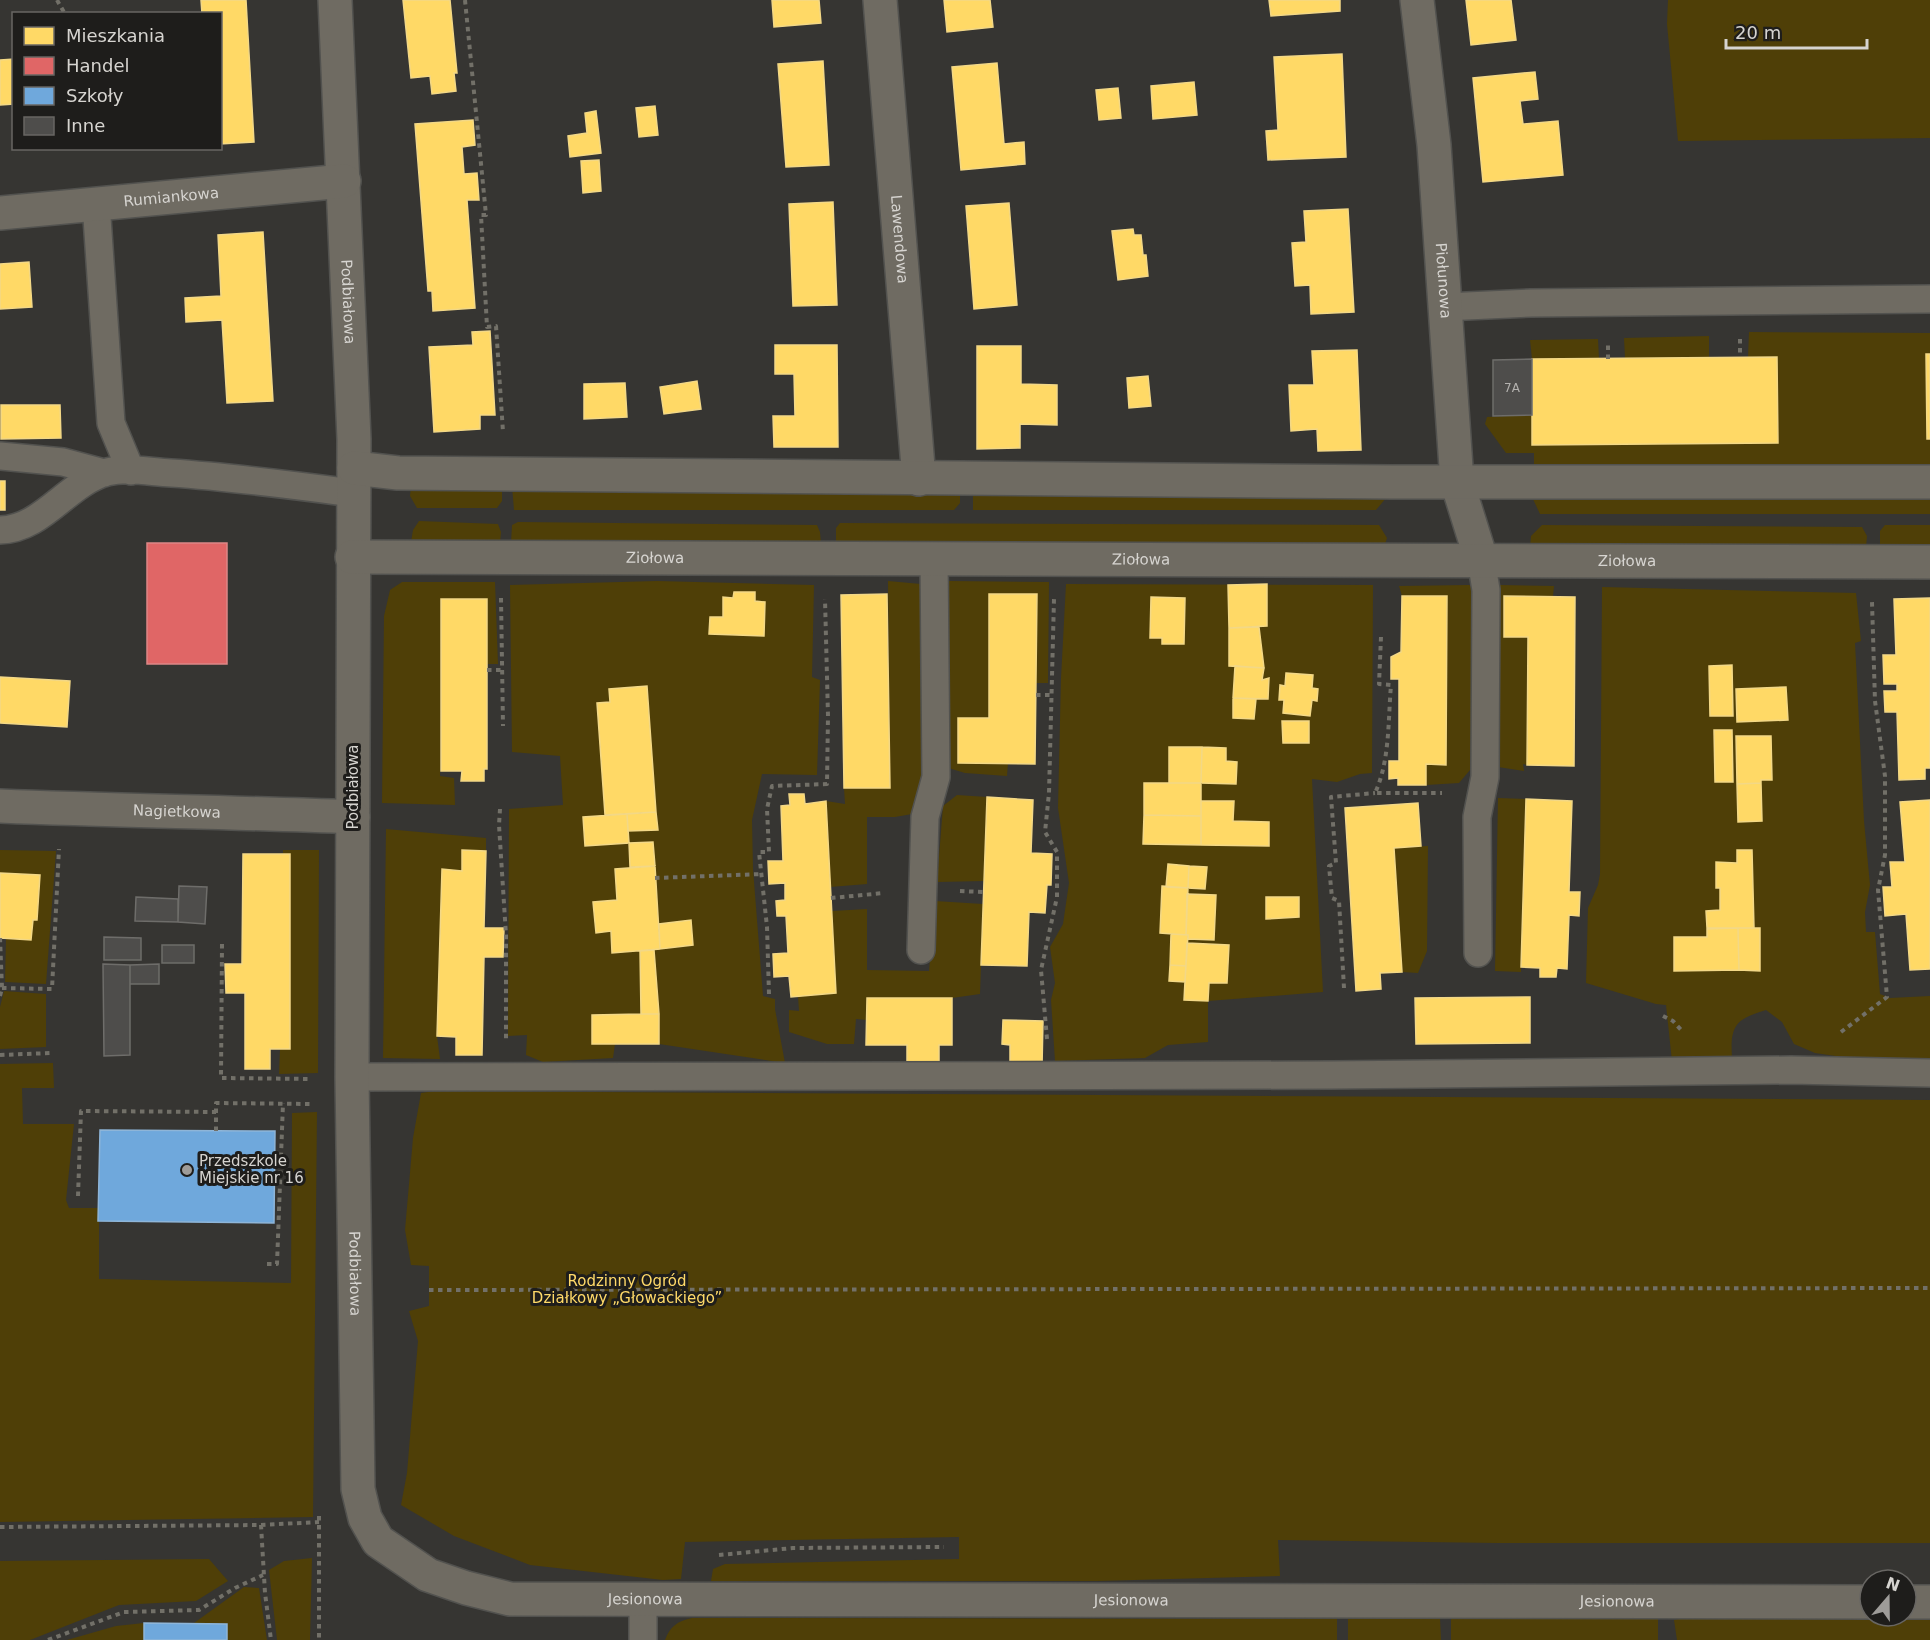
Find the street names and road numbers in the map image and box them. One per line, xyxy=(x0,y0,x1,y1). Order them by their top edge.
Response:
street label: Rumiankowa xyxy=(123,184,220,210)
street label: Lawendowa xyxy=(887,194,912,284)
street label: Piołunowa xyxy=(1432,242,1455,319)
street label: Podbiałowa xyxy=(337,259,359,345)
street label: Ziołowa xyxy=(626,549,684,567)
street label: Ziołowa xyxy=(1112,550,1170,569)
street label: Ziołowa xyxy=(1598,552,1656,570)
street label: Podbiałowa xyxy=(344,745,362,830)
street label: Nagietkowa xyxy=(133,801,221,822)
street label: Podbiałowa xyxy=(345,1231,364,1316)
street label: Jesionowa xyxy=(607,1590,683,1608)
street label: Jesionowa xyxy=(1093,1591,1169,1609)
street label: Jesionowa xyxy=(1579,1592,1655,1611)

